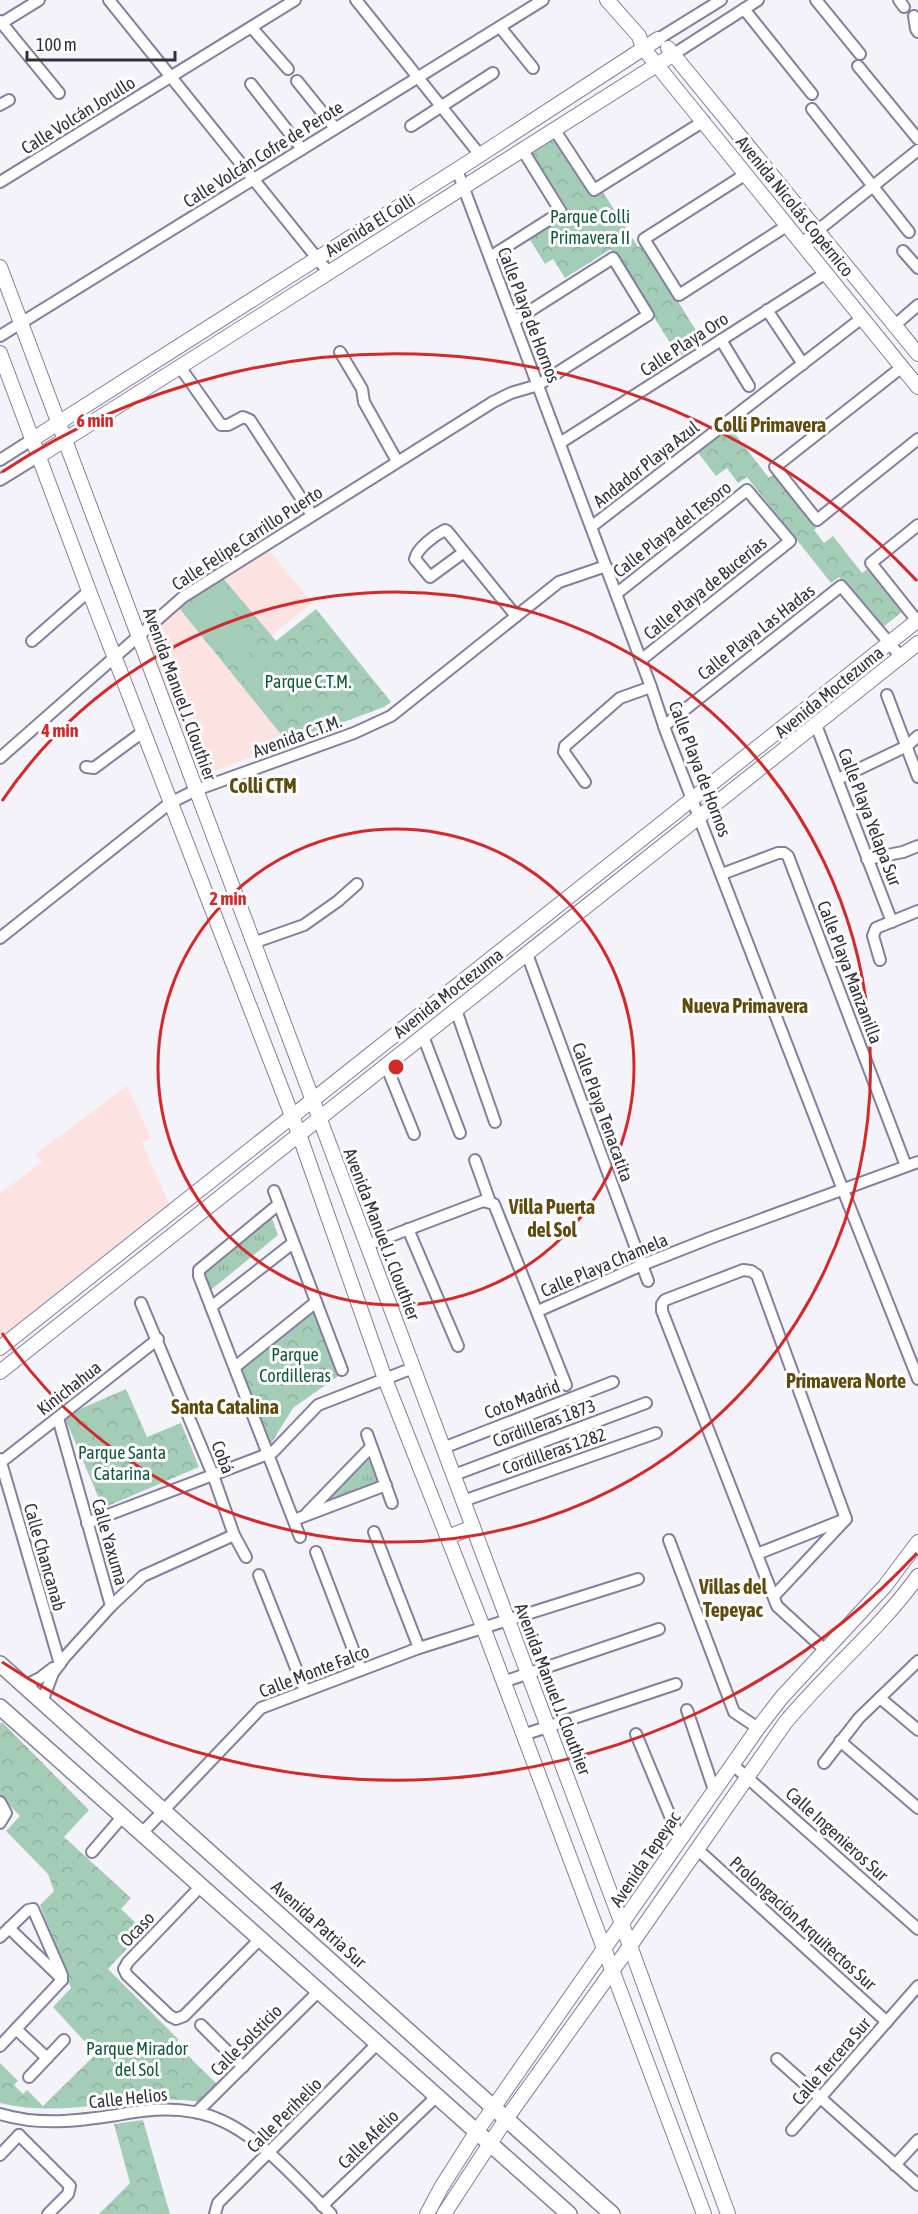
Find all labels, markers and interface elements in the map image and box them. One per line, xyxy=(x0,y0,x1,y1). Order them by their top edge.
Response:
scale bar xyxy=(27,24,176,62)
text: 100 m xyxy=(36,34,77,55)
street label: Calle Volcán Jorullo xyxy=(17,72,139,158)
street label: Calle Volcán Cofre de Perote xyxy=(179,96,347,212)
street label: Avenida Nicolás Copérnico xyxy=(732,131,858,281)
street label: Avenida El Colli xyxy=(321,189,419,261)
park label: Parque Colli Primavera II xyxy=(550,206,630,248)
street label: Calle Playa de Hornos xyxy=(493,244,565,386)
street label: Calle Playa Oro xyxy=(636,308,732,380)
text: 6 min xyxy=(77,410,114,431)
district label: Colli Primavera xyxy=(714,413,826,436)
street label: Andador Playa Azul xyxy=(589,416,703,512)
street label: Calle Playa del Tesoro xyxy=(609,476,735,582)
street label: Calle Felipe Carrillo Puerto xyxy=(168,481,326,595)
street label: Calle Playa de Bucerías xyxy=(639,532,771,644)
street label: Calle Playa Las Hadas xyxy=(693,580,819,684)
street label: Avenida Manuel J. Clouthier xyxy=(139,605,221,784)
street label: Avenida Moctezuma xyxy=(771,642,887,742)
park label: Parque C.T.M. xyxy=(265,671,351,692)
street label: Calle Playa de Hornos xyxy=(664,698,736,840)
street label: Avenida C.T.M. xyxy=(250,710,344,762)
text: 4 min xyxy=(41,720,79,741)
street label: Calle Playa Yelapa Sur xyxy=(834,745,906,889)
district label: Colli CTM xyxy=(229,774,297,797)
text: 2 min xyxy=(210,888,247,909)
street label: Calle Playa Manzanilla xyxy=(813,898,887,1046)
street label: Avenida Moctezuma xyxy=(389,944,507,1042)
district label: Nueva Primavera xyxy=(682,994,808,1017)
street label: Calle Playa Tenacatita xyxy=(568,1040,638,1184)
centre of rings xyxy=(386,1057,406,1077)
street label: Avenida Manuel J. Clouthier xyxy=(340,1145,425,1323)
district label: Villa Puerta del Sol xyxy=(508,1195,595,1241)
street label: Calle Playa Chamela xyxy=(537,1229,671,1301)
park label: Parque Cordilleras xyxy=(259,1344,331,1386)
street label: Kinichahua xyxy=(33,1357,105,1419)
district label: Primavera Norte xyxy=(786,1369,906,1392)
street label: Coto Madrid xyxy=(481,1375,563,1423)
district label: Santa Catalina xyxy=(171,1395,279,1418)
street label: Cordilleras 1873 xyxy=(490,1395,598,1451)
street label: Cordilleras 1282 xyxy=(499,1423,609,1479)
street label: Cobá xyxy=(207,1438,239,1476)
park label: Parque Santa Catarina xyxy=(78,1442,166,1484)
street label: Calle Yaxuma xyxy=(88,1496,132,1588)
street label: Calle Chancanab xyxy=(20,1501,70,1613)
district label: Villas del Tepeyac xyxy=(698,1575,768,1621)
street label: Avenida Manuel J. Clouthier xyxy=(511,1600,596,1778)
street label: Calle Monte Falco xyxy=(256,1640,372,1702)
street label: Calle Ingenieros Sur xyxy=(781,1783,893,1886)
street label: Avenida Tepeyac xyxy=(605,1807,685,1911)
street label: Prolongación Arquitectos Sur xyxy=(725,1852,881,1995)
street label: Avenida Patria Sur xyxy=(267,1876,371,1973)
street label: Ocaso xyxy=(115,1907,159,1951)
street label: Calle Solsticio xyxy=(206,2000,286,2080)
street label: Calle Tercera Sur xyxy=(787,2012,875,2109)
park label: Parque Mirador del Sol xyxy=(86,2038,189,2080)
street label: Calle Perihelio xyxy=(242,2073,326,2157)
street label: Calle Helios xyxy=(88,2083,168,2113)
street label: Calle Afelio xyxy=(333,2105,403,2173)

